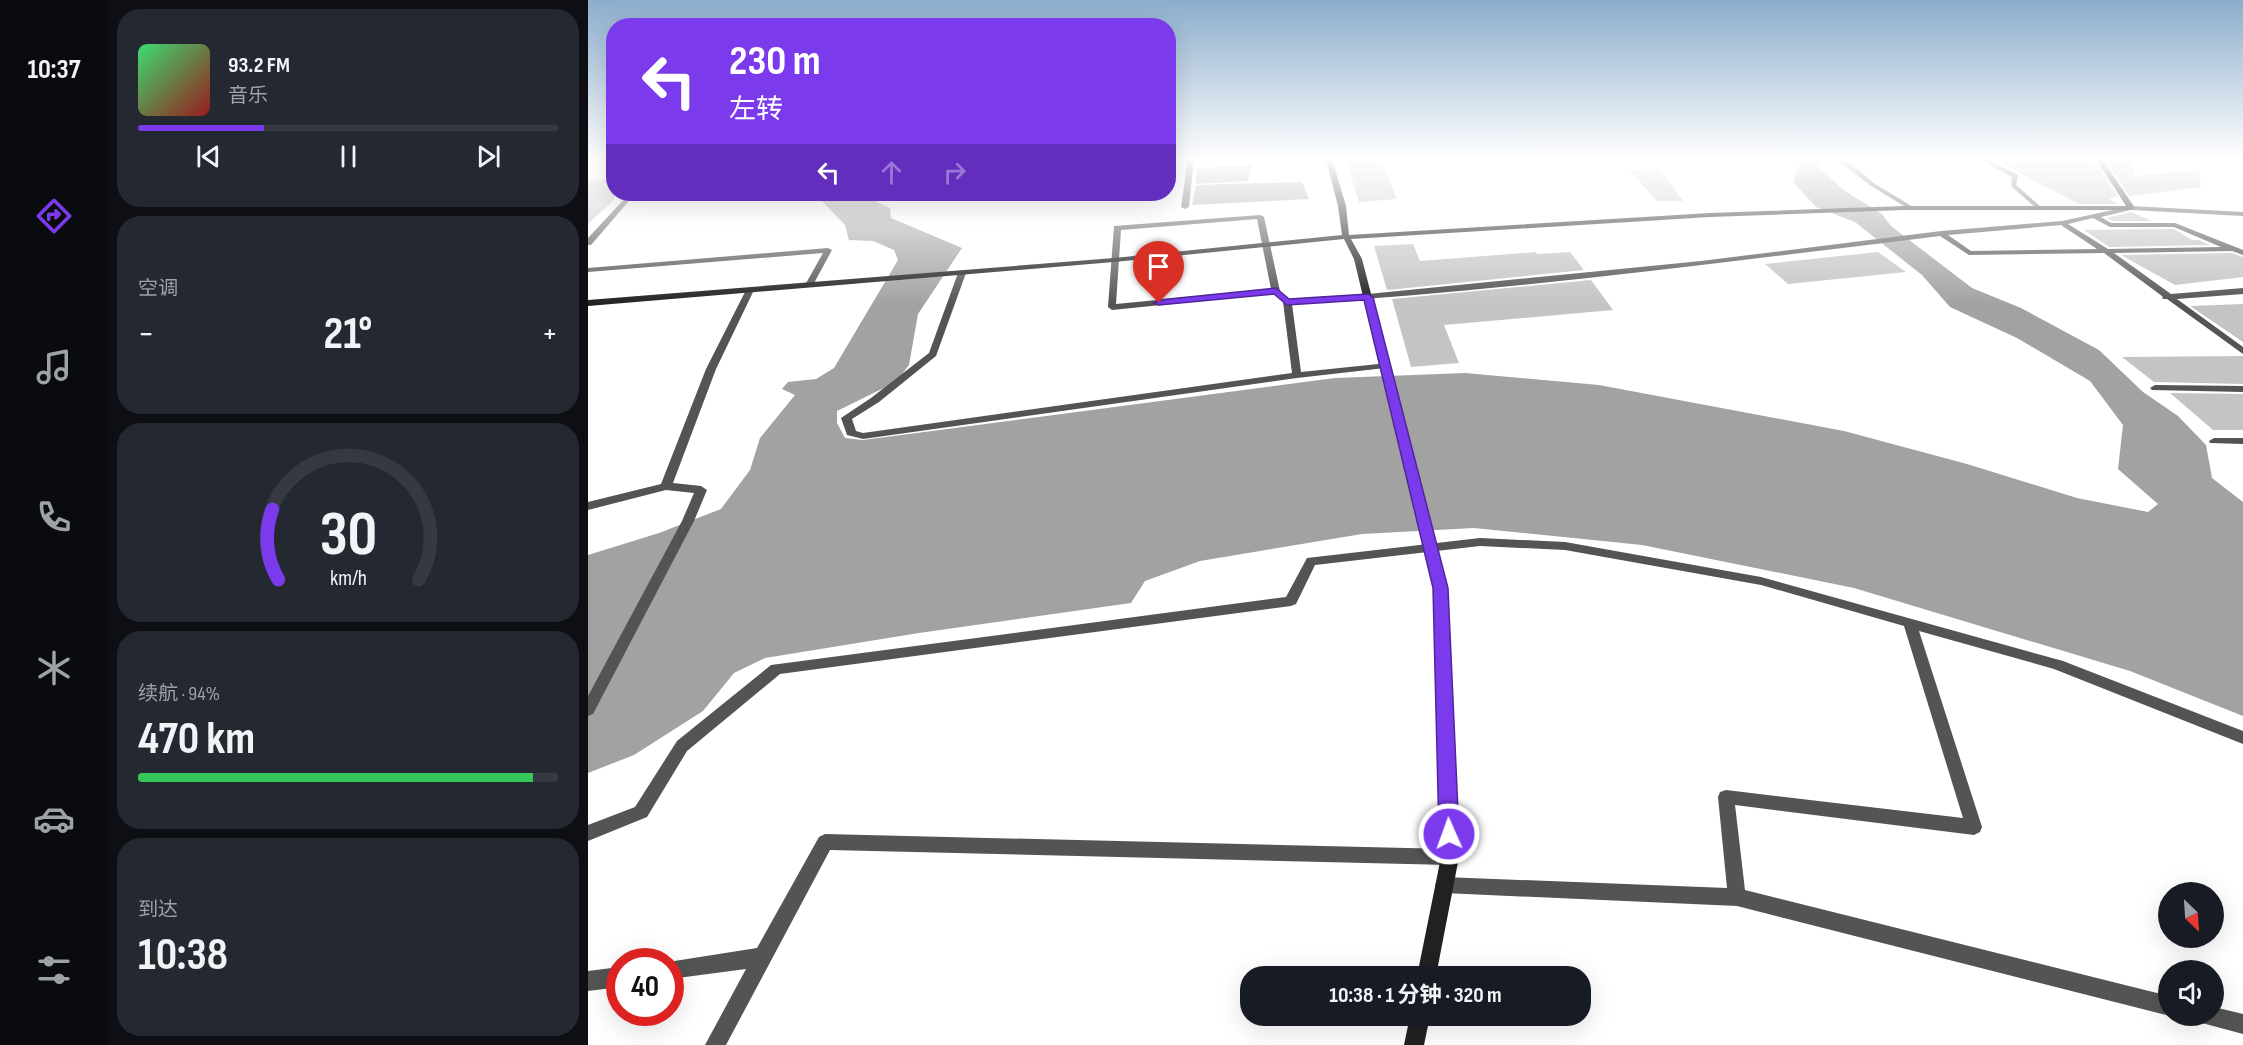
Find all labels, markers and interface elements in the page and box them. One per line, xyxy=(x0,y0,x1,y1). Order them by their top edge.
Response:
text: 230 m xyxy=(729,36,821,87)
icon: left xyxy=(630,42,708,120)
text: 93.2 FM xyxy=(228,52,290,79)
text: 10:37 xyxy=(28,54,81,86)
text: 音乐 xyxy=(228,84,268,108)
text: 左转 xyxy=(729,94,783,126)
icon: previous xyxy=(192,140,225,173)
icon: pause xyxy=(332,140,365,173)
icon: next xyxy=(472,140,505,173)
icon: left xyxy=(812,156,845,189)
icon: ahead xyxy=(875,156,908,189)
icon: right xyxy=(938,156,971,189)
icon: directions xyxy=(33,195,75,237)
pin xyxy=(1133,241,1184,303)
icon: arrive xyxy=(1142,250,1175,283)
text: 空调 xyxy=(138,277,178,301)
text: 21° xyxy=(324,307,372,362)
text: − xyxy=(138,314,154,354)
text: + xyxy=(542,314,558,354)
icon: music xyxy=(33,346,75,388)
icon: phone xyxy=(33,496,75,538)
text: 30 xyxy=(319,498,377,573)
text: km/h xyxy=(329,566,367,591)
icon: climate xyxy=(33,647,75,689)
text: 续航 · 94% xyxy=(138,682,220,706)
text: 470 km xyxy=(138,712,255,767)
icon: car xyxy=(33,798,75,840)
position arrow xyxy=(1417,802,1481,866)
north arrow xyxy=(2158,882,2224,948)
map controls xyxy=(2158,882,2224,1026)
text: 到达 xyxy=(138,898,178,922)
text: 10:38 xyxy=(138,928,228,983)
speed limit sign: 40 xyxy=(606,948,684,1026)
icon: filters xyxy=(33,949,75,991)
button: sound xyxy=(2158,960,2224,1026)
text: 10:38 · 1 分钟 · 320 m xyxy=(1329,982,1502,1009)

